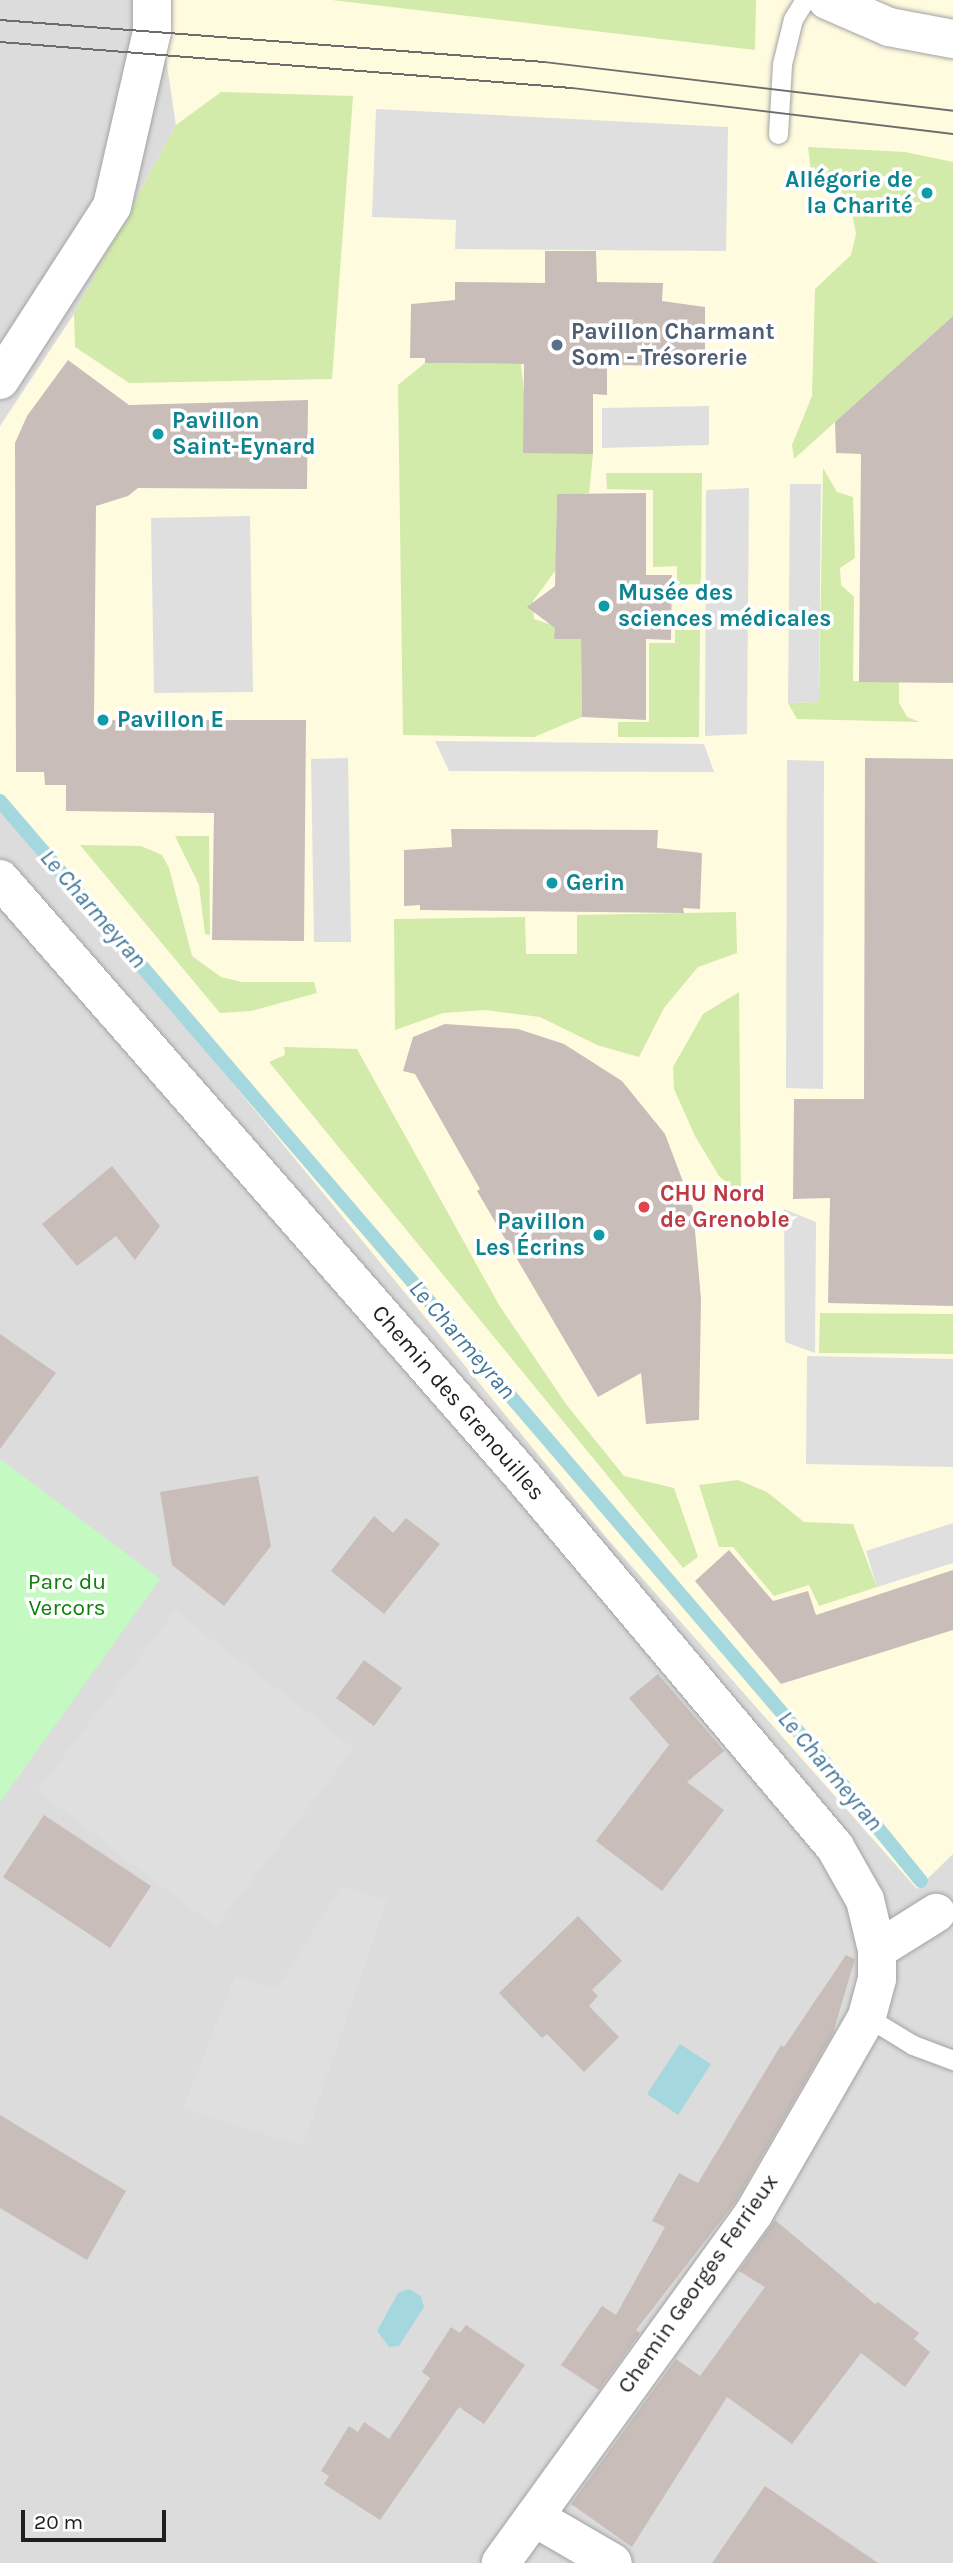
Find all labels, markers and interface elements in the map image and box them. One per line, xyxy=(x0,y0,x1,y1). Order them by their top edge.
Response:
place label: Allégorie de la Charité xyxy=(785,166,913,220)
marker: Allégorie de la Charité xyxy=(919,185,935,201)
place label: Pavillon Charmant Som - Trésorerie xyxy=(571,318,775,372)
marker: Pavillon Charmant Som - Trésorerie xyxy=(549,337,565,353)
place label: Pavillon Saint-Eynard xyxy=(172,407,316,461)
marker: Pavillon Saint-Eynard xyxy=(150,426,166,442)
place label: Musée des sciences médicales xyxy=(618,579,831,633)
marker: Musée des sciences médicales xyxy=(596,598,612,614)
place label: Pavillon E xyxy=(117,706,224,734)
marker: Pavillon E xyxy=(95,712,111,728)
water label: Le Charmeyran xyxy=(34,844,152,974)
place label: Gerin xyxy=(566,869,625,897)
marker: Gerin xyxy=(544,875,560,891)
place label: CHU Nord de Grenoble xyxy=(660,1180,790,1234)
marker: CHU Nord de Grenoble xyxy=(634,1197,654,1217)
place label: Pavillon Les Écrins xyxy=(475,1208,585,1262)
marker: Pavillon Les Écrins xyxy=(591,1227,607,1243)
water label: Le Charmeyran xyxy=(403,1275,521,1405)
street label: Chemin des Grenouilles xyxy=(366,1300,550,1506)
park label: Parc du Vercors xyxy=(28,1568,106,1622)
water label: Le Charmeyran xyxy=(771,1705,889,1837)
street label: Chemin Georges Ferrieux xyxy=(612,2169,784,2399)
scale bar xyxy=(24,2496,170,2540)
text: 20 m xyxy=(34,2510,83,2534)

